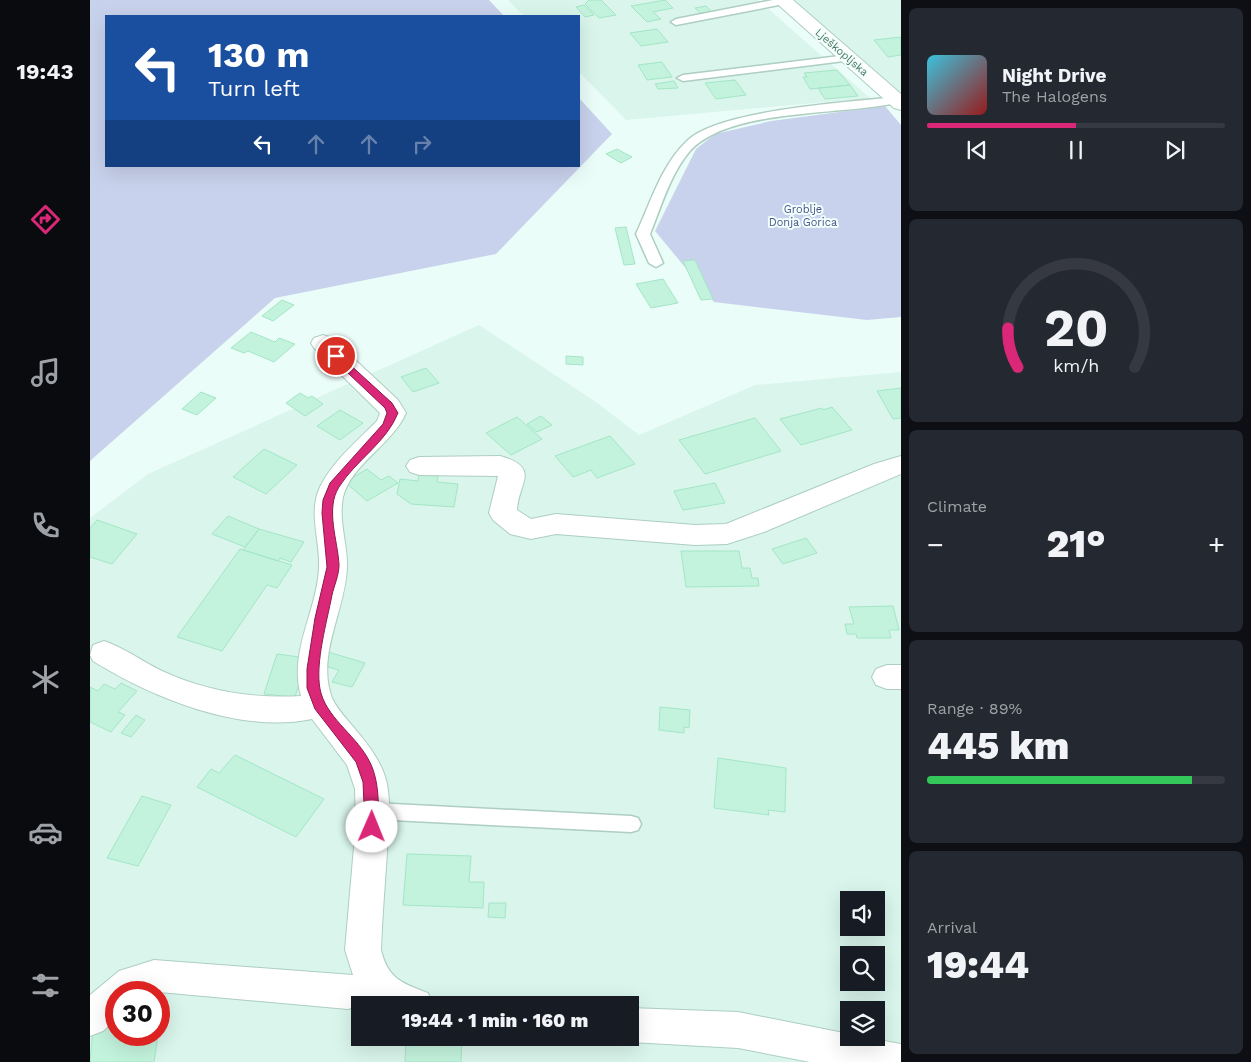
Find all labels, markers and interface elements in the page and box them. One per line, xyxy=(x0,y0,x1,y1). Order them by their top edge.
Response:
street label: Lješkopljska xyxy=(813,26,871,79)
text: 130 m xyxy=(208,34,309,76)
icon: left xyxy=(125,35,190,100)
text: 19:43 xyxy=(17,59,73,84)
text: Night Drive xyxy=(1002,64,1107,87)
text: Turn left xyxy=(208,76,300,101)
text: The Halogens xyxy=(1002,87,1107,106)
icon: left xyxy=(249,130,277,158)
icon: ahead xyxy=(302,130,330,158)
icon: ahead xyxy=(355,130,383,158)
icon: right xyxy=(408,130,436,158)
icon: previous xyxy=(963,136,991,164)
icon: pause xyxy=(1062,136,1090,164)
icon: next xyxy=(1161,136,1189,164)
icon: directions xyxy=(28,202,63,237)
park label: Groblje Donja Gorica xyxy=(769,203,837,229)
text: 20 xyxy=(1044,298,1108,359)
pin xyxy=(315,335,357,377)
icon: arrive xyxy=(322,342,350,370)
icon: music xyxy=(28,355,63,390)
text: km/h xyxy=(1053,355,1099,376)
text: Climate xyxy=(927,497,987,516)
icon: phone xyxy=(28,508,63,543)
text: 21° xyxy=(1046,522,1106,566)
text: − xyxy=(927,528,944,561)
text: + xyxy=(1208,528,1225,561)
icon: climate xyxy=(28,662,63,697)
text: Range · 89% xyxy=(927,699,1022,718)
text: 445 km xyxy=(927,724,1069,768)
position arrow xyxy=(345,800,397,852)
icon: car xyxy=(28,815,63,850)
map controls xyxy=(840,891,885,1046)
button: sound xyxy=(840,891,885,936)
text: Arrival xyxy=(927,918,977,937)
text: 19:44 xyxy=(927,943,1029,987)
button: search xyxy=(840,946,885,991)
icon: filters xyxy=(28,968,63,1003)
speed limit sign: 30 xyxy=(105,981,170,1046)
button: layers xyxy=(840,1001,885,1046)
text: 19:44 · 1 min · 160 m xyxy=(402,1009,588,1032)

